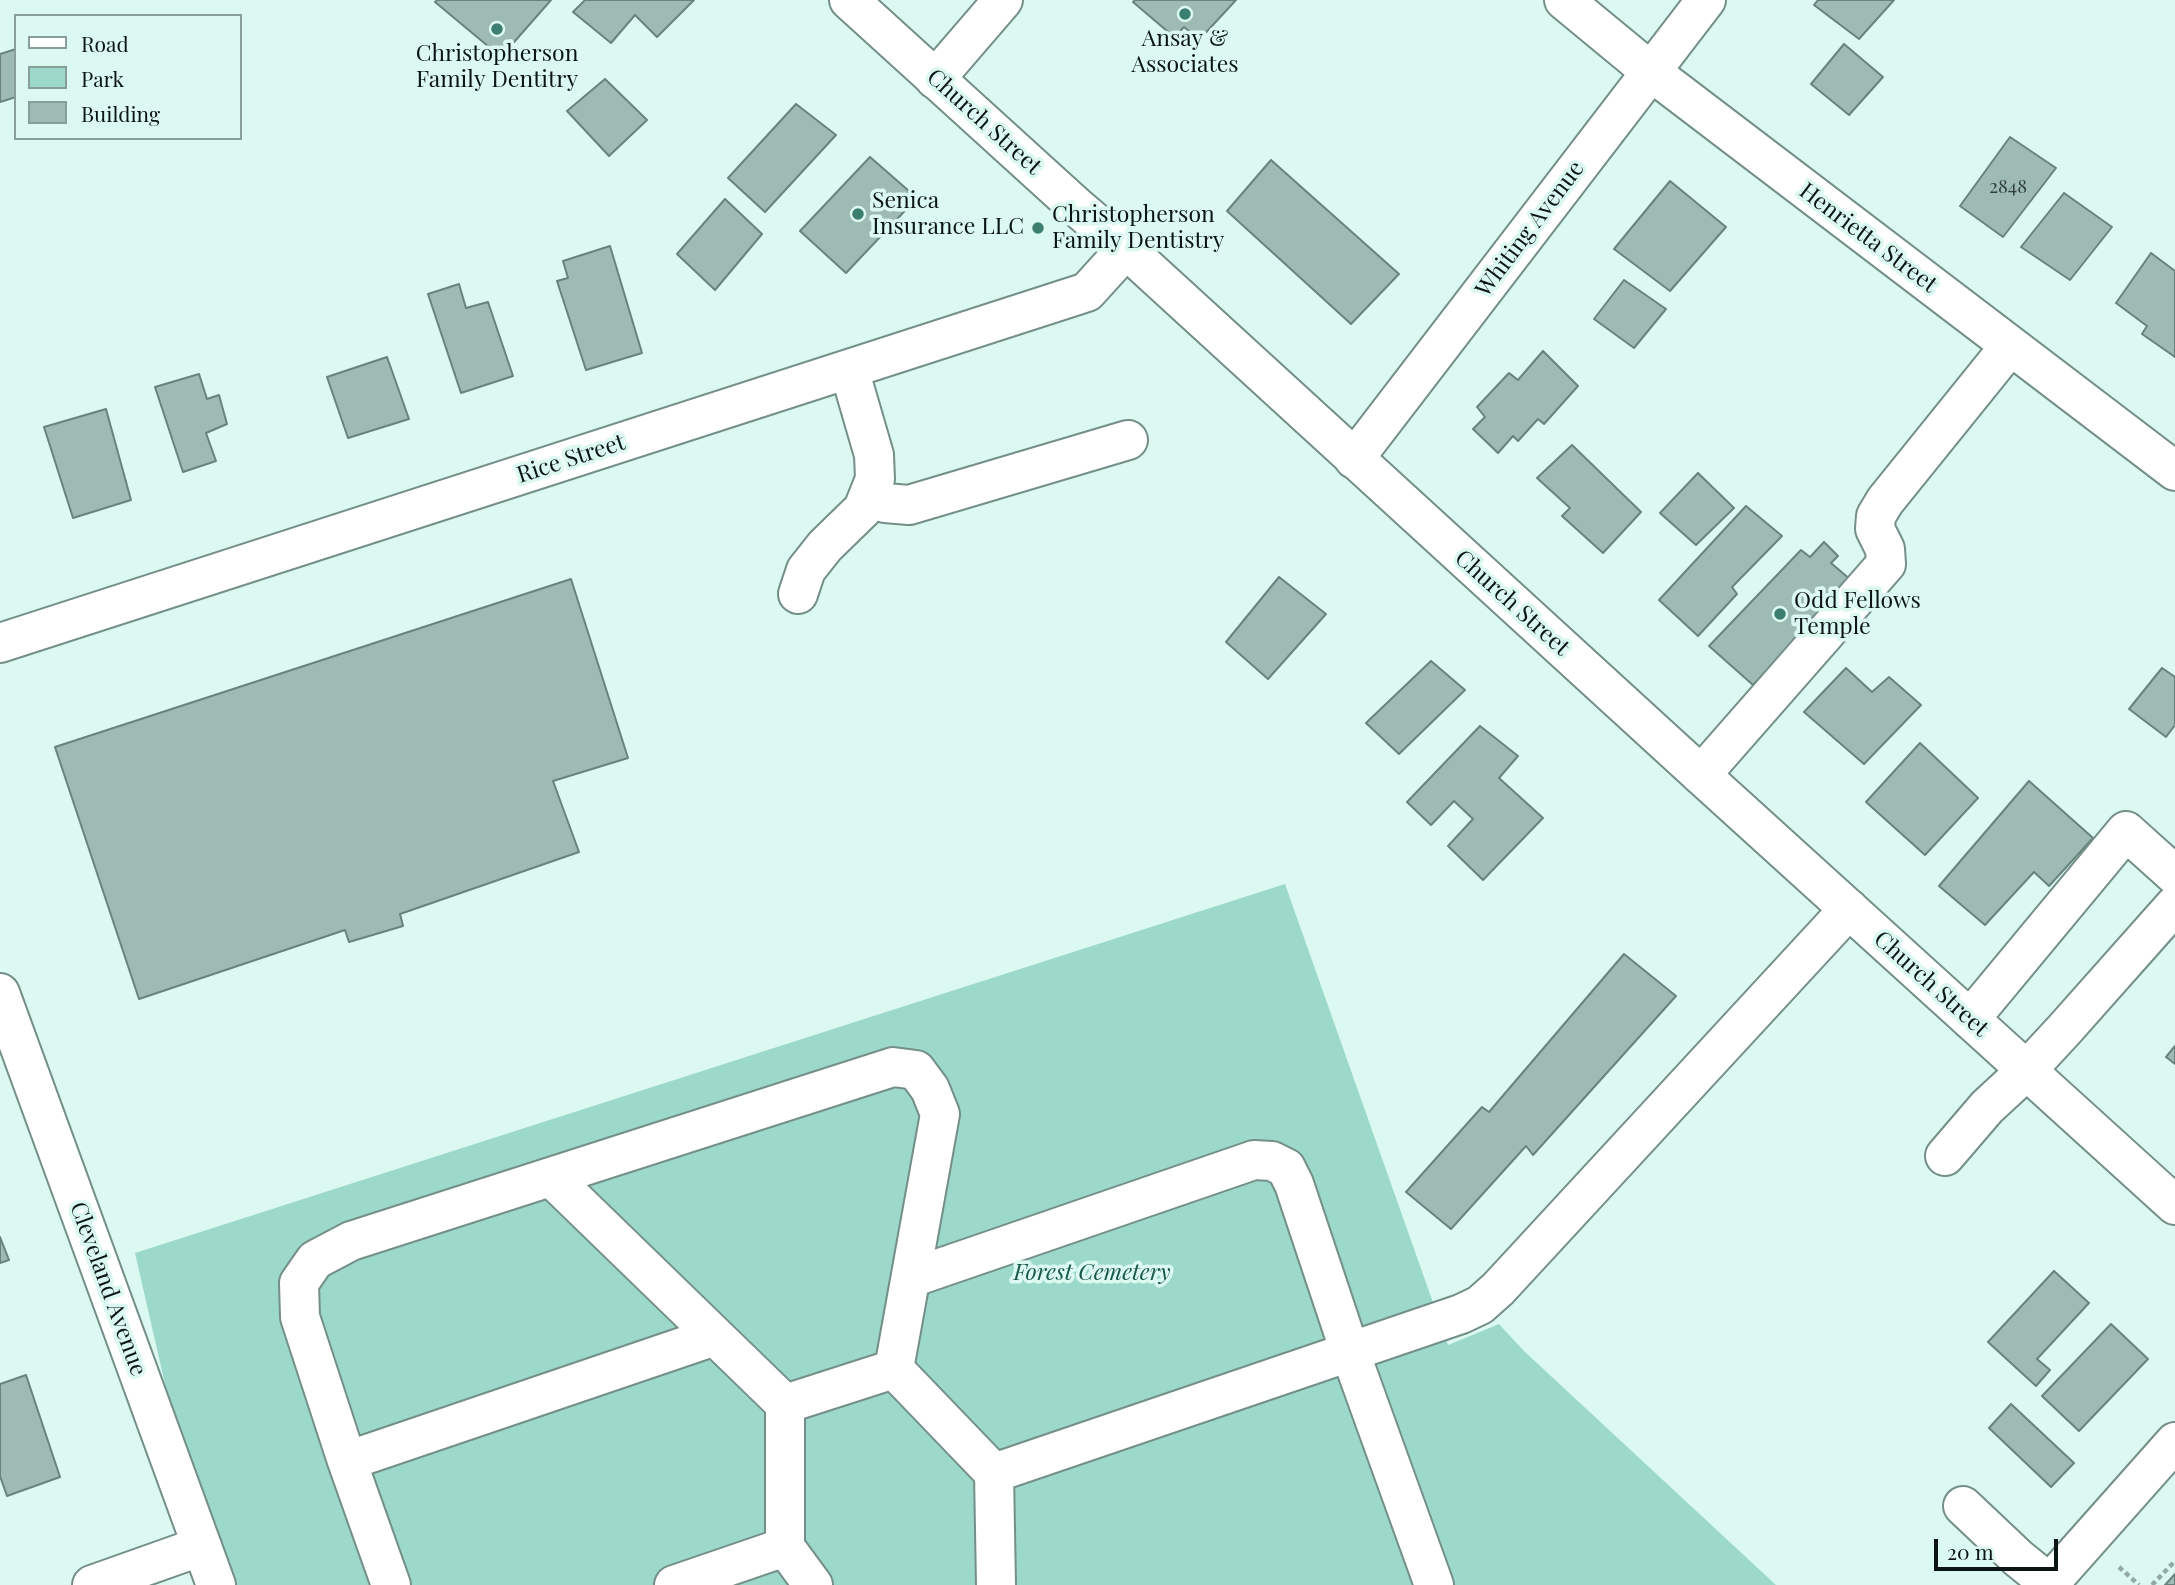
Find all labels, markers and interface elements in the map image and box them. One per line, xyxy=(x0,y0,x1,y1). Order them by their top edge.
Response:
marker: Ansay & Associates xyxy=(1177,6,1193,22)
legend xyxy=(14,14,242,140)
marker: Christopherson Family Dentitry xyxy=(489,21,505,37)
place label: Ansay & Associates xyxy=(1131,25,1239,79)
text: Road xyxy=(81,29,129,57)
place label: Christopherson Family Dentitry xyxy=(416,40,578,94)
street label: Church Street xyxy=(921,63,1047,181)
text: Park xyxy=(81,64,124,92)
text: Building xyxy=(81,99,160,127)
street label: Whiting Avenue xyxy=(1470,156,1590,302)
house number: 2848 xyxy=(1989,176,2027,198)
street label: Henrietta Street xyxy=(1794,177,1942,299)
place label: Senica Insurance LLC xyxy=(872,187,1024,241)
place label: Christopherson Family Dentistry xyxy=(1052,201,1224,255)
marker: Senica Insurance LLC xyxy=(850,206,866,222)
marker: Christopherson Family Dentistry xyxy=(1030,220,1046,236)
street label: Rice Street xyxy=(514,429,628,489)
street label: Church Street xyxy=(1449,544,1575,662)
place label: Odd Fellows Temple xyxy=(1794,587,1921,641)
marker: Odd Fellows Temple xyxy=(1772,606,1788,622)
street label: Church Street xyxy=(1868,925,1994,1043)
street label: Cleveland Avenue xyxy=(64,1198,152,1380)
park label: Forest Cemetery xyxy=(1014,1259,1170,1287)
scale bar xyxy=(1937,1526,2061,1570)
text: 20 m xyxy=(1947,1537,1994,1565)

